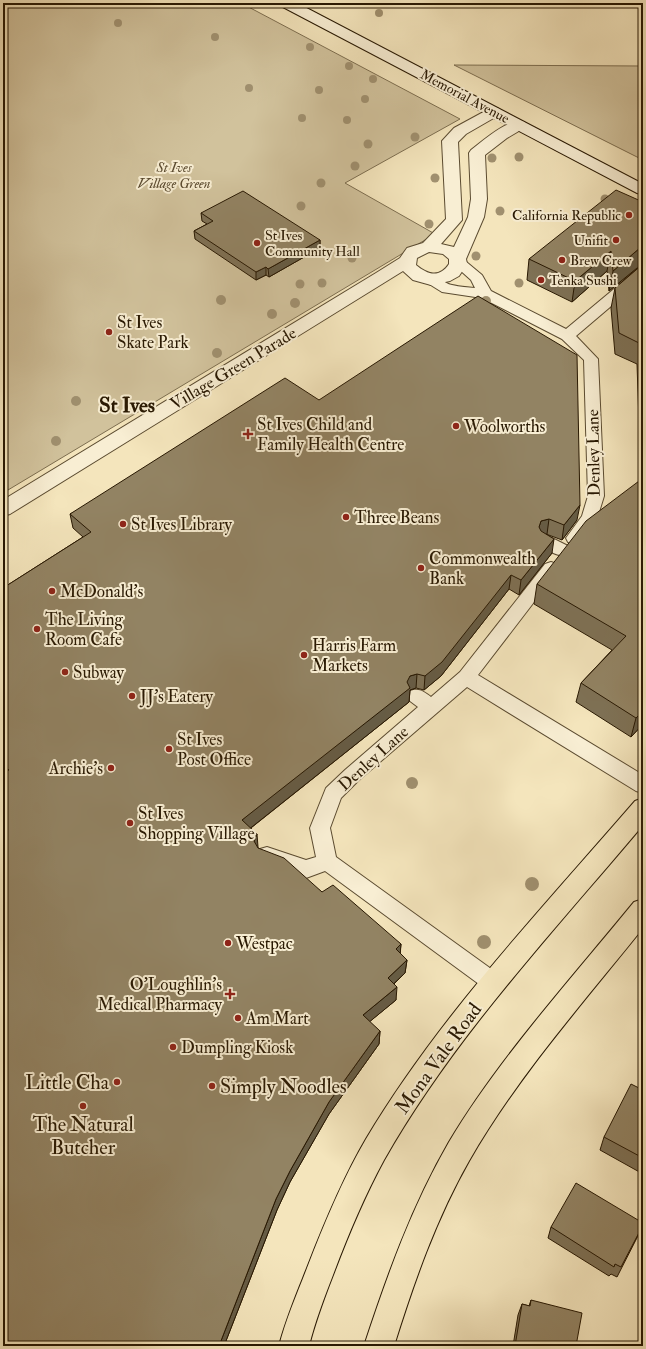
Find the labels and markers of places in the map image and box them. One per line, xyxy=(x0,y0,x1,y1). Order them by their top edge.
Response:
place label: California Republic xyxy=(512,207,621,225)
marker: California Republic xyxy=(624,210,634,220)
place label: St Ives Community Hall xyxy=(265,227,360,261)
place label: Unifit xyxy=(573,232,608,249)
marker: Unifit xyxy=(611,235,621,245)
marker: St Ives Community Hall xyxy=(252,238,262,248)
place label: Brew Crew xyxy=(570,252,632,269)
marker: Brew Crew xyxy=(557,255,567,265)
place label: Tenka Sushi xyxy=(549,272,617,289)
marker: Tenka Sushi xyxy=(536,275,546,285)
place label: St Ives Skate Park xyxy=(117,312,189,353)
marker: St Ives Skate Park xyxy=(104,327,114,337)
place label: St Ives Child and Family Health Centre xyxy=(257,414,404,456)
place label: Woolworths xyxy=(463,416,546,437)
marker: Woolworths xyxy=(451,421,461,431)
marker: St Ives Child and Family Health Centre xyxy=(242,428,254,440)
place label: Three Beans xyxy=(354,507,440,528)
marker: Three Beans xyxy=(341,512,351,522)
place label: St Ives Library xyxy=(131,514,233,536)
marker: St Ives Library xyxy=(118,519,128,529)
place label: Commonwealth Bank xyxy=(429,548,536,589)
marker: Commonwealth Bank xyxy=(416,563,426,573)
place label: McDonald's xyxy=(60,581,143,602)
marker: McDonald's xyxy=(47,586,57,596)
place label: The Living Room Cafe xyxy=(45,609,124,650)
marker: The Living Room Cafe xyxy=(32,624,42,634)
place label: Harris Farm Markets xyxy=(312,635,396,676)
marker: Harris Farm Markets xyxy=(299,650,309,660)
place label: Subway xyxy=(73,662,125,684)
marker: Subway xyxy=(60,667,70,677)
place label: JJ's Eatery xyxy=(139,686,214,708)
marker: JJ's Eatery xyxy=(127,691,137,701)
place label: St Ives Post Office xyxy=(177,729,251,770)
marker: St Ives Post Office xyxy=(164,744,174,754)
place label: Archie's xyxy=(48,758,103,779)
marker: Archie's xyxy=(106,763,116,773)
place label: St Ives Shopping Village xyxy=(138,803,255,845)
marker: St Ives Shopping Village xyxy=(125,818,135,828)
place label: Westpac xyxy=(235,933,293,955)
marker: Westpac xyxy=(223,938,233,948)
place label: O'Loughlin's Medical Pharmacy xyxy=(97,974,223,1016)
marker: O'Loughlin's Medical Pharmacy xyxy=(225,989,235,999)
place label: Am Mart xyxy=(245,1008,309,1029)
marker: Am Mart xyxy=(233,1013,243,1023)
place label: Dumpling Kiosk xyxy=(181,1037,293,1059)
marker: Dumpling Kiosk xyxy=(168,1042,178,1052)
place label: Little Cha xyxy=(25,1070,110,1095)
place label: Simply Noodles xyxy=(220,1074,347,1100)
marker: Little Cha xyxy=(112,1077,122,1087)
marker: Simply Noodles xyxy=(207,1081,217,1091)
marker: The Natural Butcher xyxy=(78,1101,88,1111)
place label: The Natural Butcher xyxy=(32,1112,134,1160)

